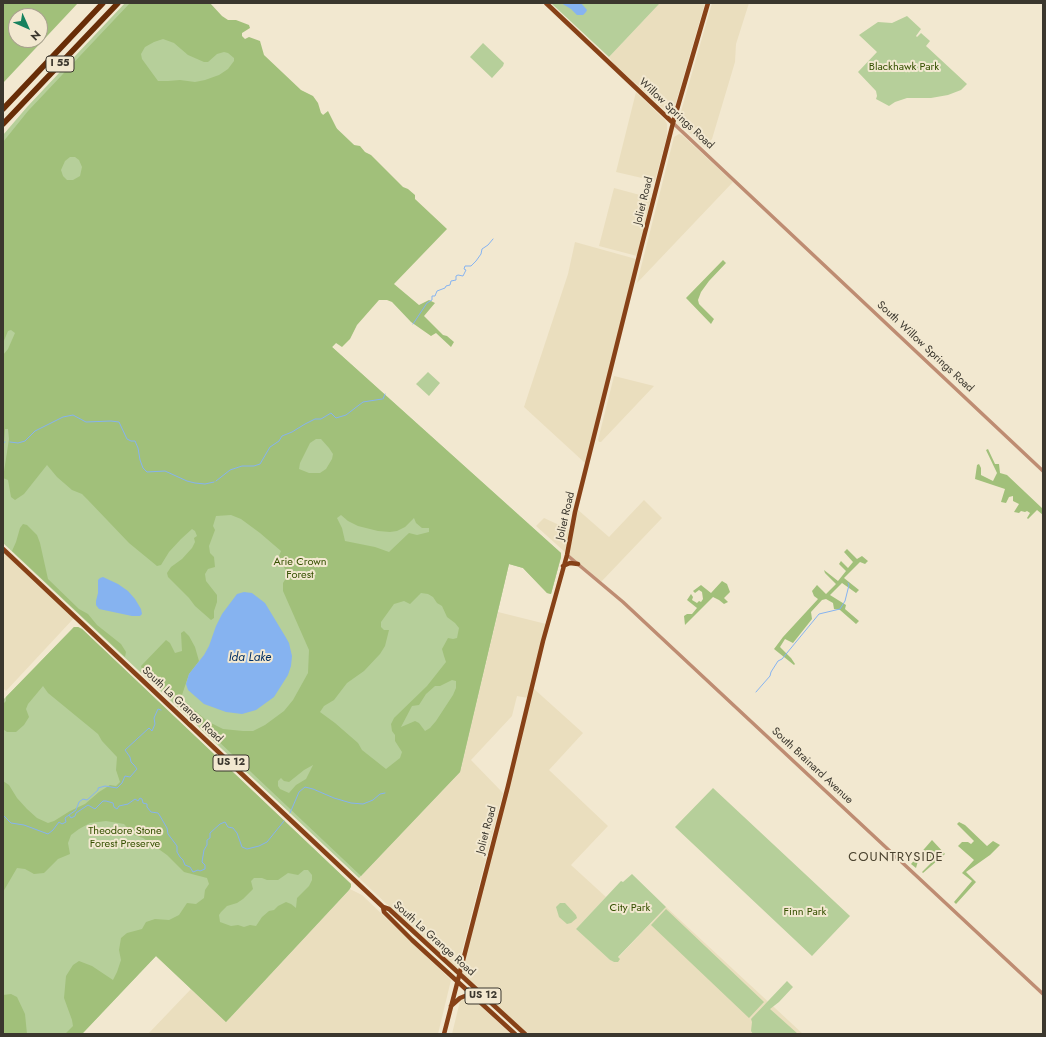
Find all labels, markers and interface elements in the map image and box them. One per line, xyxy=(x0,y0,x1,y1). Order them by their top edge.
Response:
north arrow xyxy=(8,8,48,48)
text: N xyxy=(27,27,45,45)
road number: I 55 xyxy=(46,56,74,72)
park label: Blackhawk Park xyxy=(869,60,939,74)
street label: Willow Springs Road xyxy=(636,76,716,152)
street label: Joliet Road xyxy=(632,175,656,227)
street label: South Willow Springs Road xyxy=(874,299,976,395)
street label: Joliet Road xyxy=(554,490,578,542)
park label: Arie Crown Forest xyxy=(273,555,327,581)
water label: Ida Lake xyxy=(229,651,271,665)
street label: South La Grange Road xyxy=(139,664,225,746)
street label: South Brainard Avenue xyxy=(769,725,855,807)
road number: US 12 xyxy=(213,755,249,771)
street label: Joliet Road xyxy=(474,804,500,856)
park label: Theodore Stone Forest Preserve xyxy=(88,824,162,850)
district label: COUNTRYSIDE xyxy=(848,850,944,866)
street label: South La Grange Road xyxy=(390,899,478,979)
park label: City Park xyxy=(610,901,650,915)
park label: Finn Park xyxy=(784,905,826,919)
road number: US 12 xyxy=(465,988,501,1004)

